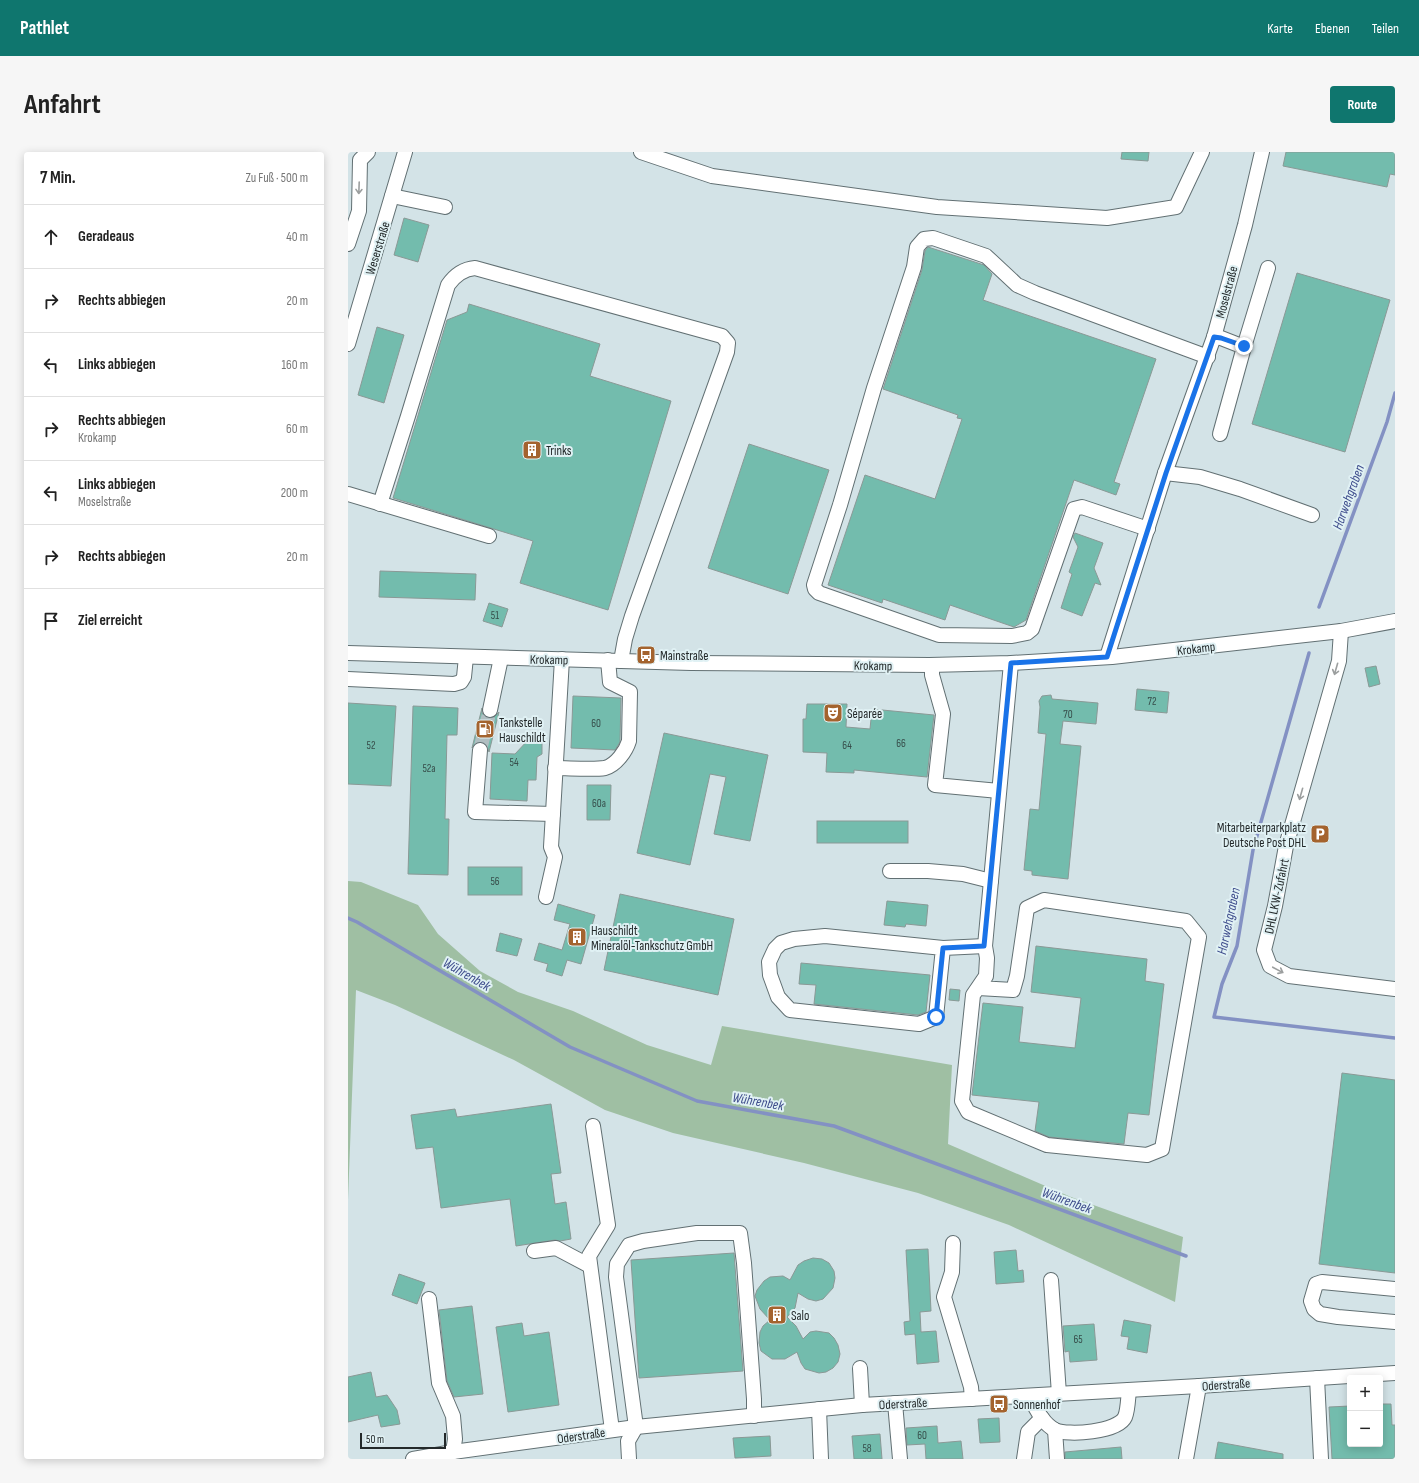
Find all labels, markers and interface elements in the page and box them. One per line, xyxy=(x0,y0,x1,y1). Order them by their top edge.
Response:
text: Pathlet xyxy=(20,17,69,40)
text: Karte xyxy=(1267,20,1293,37)
text: Ebenen xyxy=(1315,20,1350,37)
text: Teilen xyxy=(1372,20,1399,37)
button: Route xyxy=(1330,86,1395,123)
text: Anfahrt xyxy=(24,88,101,121)
text: 7 Min. xyxy=(40,168,76,188)
text: Zu Fuß · 500 m xyxy=(246,170,308,186)
one-way arrow xyxy=(355,181,363,194)
street label: Weserstraße xyxy=(362,220,394,277)
icon: ahead xyxy=(40,226,62,248)
text: Geradeaus xyxy=(78,227,134,246)
text: 40 m xyxy=(286,229,308,245)
street label: Moselstraße xyxy=(1212,264,1242,320)
icon: right xyxy=(40,290,62,312)
text: Rechts abbiegen xyxy=(78,291,166,310)
text: 20 m xyxy=(286,293,308,309)
route end xyxy=(1235,337,1253,355)
icon: left xyxy=(40,354,62,376)
text: Links abbiegen xyxy=(78,355,156,374)
text: 160 m xyxy=(282,357,308,373)
text: Rechts abbiegen xyxy=(78,411,166,430)
icon: right xyxy=(40,418,62,440)
text: 60 m xyxy=(286,421,308,437)
text: Krokamp xyxy=(78,430,116,446)
building icon: Trinks xyxy=(521,439,543,461)
place label: Trinks xyxy=(546,443,572,459)
water label: Harwehgraben xyxy=(1329,462,1368,532)
text: Links abbiegen xyxy=(78,475,156,494)
icon: left xyxy=(40,482,62,504)
text: 200 m xyxy=(281,485,308,501)
text: Moselstraße xyxy=(78,494,131,510)
icon: right xyxy=(40,546,62,568)
text: Rechts abbiegen xyxy=(78,547,166,566)
text: 20 m xyxy=(286,549,308,565)
house number: 51 xyxy=(491,609,499,622)
icon: arrive xyxy=(40,610,62,632)
text: Ziel erreicht xyxy=(78,611,142,630)
street label: Krokamp xyxy=(1176,639,1216,659)
bus stop icon: Mainstraße xyxy=(635,644,657,666)
place label: Mainstraße xyxy=(660,648,709,664)
street label: Krokamp xyxy=(530,652,568,668)
street label: Krokamp xyxy=(854,658,892,674)
one-way arrow xyxy=(1332,663,1339,676)
house number: 72 xyxy=(1148,695,1157,708)
theatre icon: Séparée xyxy=(822,702,844,724)
place label: Séparée xyxy=(847,706,882,722)
house number: 70 xyxy=(1063,708,1073,721)
place label: Tankstelle Hauschildt xyxy=(499,715,546,746)
house number: 60 xyxy=(591,717,601,730)
fuel station icon: Tankstelle Hauschildt xyxy=(474,718,496,740)
house number: 66 xyxy=(896,737,906,750)
house number: 52 xyxy=(367,739,376,752)
house number: 64 xyxy=(842,739,852,752)
house number: 54 xyxy=(509,756,519,769)
house number: 52a xyxy=(422,762,436,775)
one-way arrow xyxy=(1297,788,1304,801)
house number: 60a xyxy=(592,797,606,810)
place label: Mitarbeiterparkplatz Deutsche Post DHL xyxy=(1217,820,1306,851)
parking icon: Mitarbeiterparkplatz Deutsche Post DHL xyxy=(1309,823,1331,845)
street label: DHL LKW-Zufahrt xyxy=(1261,857,1293,935)
house number: 56 xyxy=(490,875,500,888)
water label: Harwehgraben xyxy=(1213,886,1244,956)
place label: Hauschildt Mineralöl-Tankschutz GmbH xyxy=(591,923,713,954)
building icon: Hauschildt Mineralöl-Tankschutz GmbH xyxy=(566,926,588,948)
water label: Wührenbek xyxy=(440,954,494,995)
one-way arrow xyxy=(1272,967,1284,974)
route start xyxy=(927,1008,945,1026)
water label: Wührenbek xyxy=(731,1089,786,1114)
water label: Wührenbek xyxy=(1040,1184,1095,1218)
building icon: Salo xyxy=(766,1304,788,1326)
place label: Salo xyxy=(791,1308,809,1324)
house number: 65 xyxy=(1073,1333,1083,1346)
street label: Oderstraße xyxy=(1201,1375,1251,1395)
map controls xyxy=(1347,1375,1383,1447)
button: + xyxy=(1347,1375,1383,1411)
bus stop icon: Sonnenhof xyxy=(988,1393,1010,1415)
street label: Oderstraße xyxy=(878,1395,928,1413)
place label: Sonnenhof xyxy=(1013,1397,1061,1413)
button: − xyxy=(1347,1411,1383,1447)
street label: Oderstraße xyxy=(556,1425,606,1447)
house number: 60 xyxy=(917,1429,927,1442)
scale bar xyxy=(360,1431,446,1450)
text: 50 m xyxy=(366,1433,384,1446)
house number: 58 xyxy=(862,1442,872,1455)

